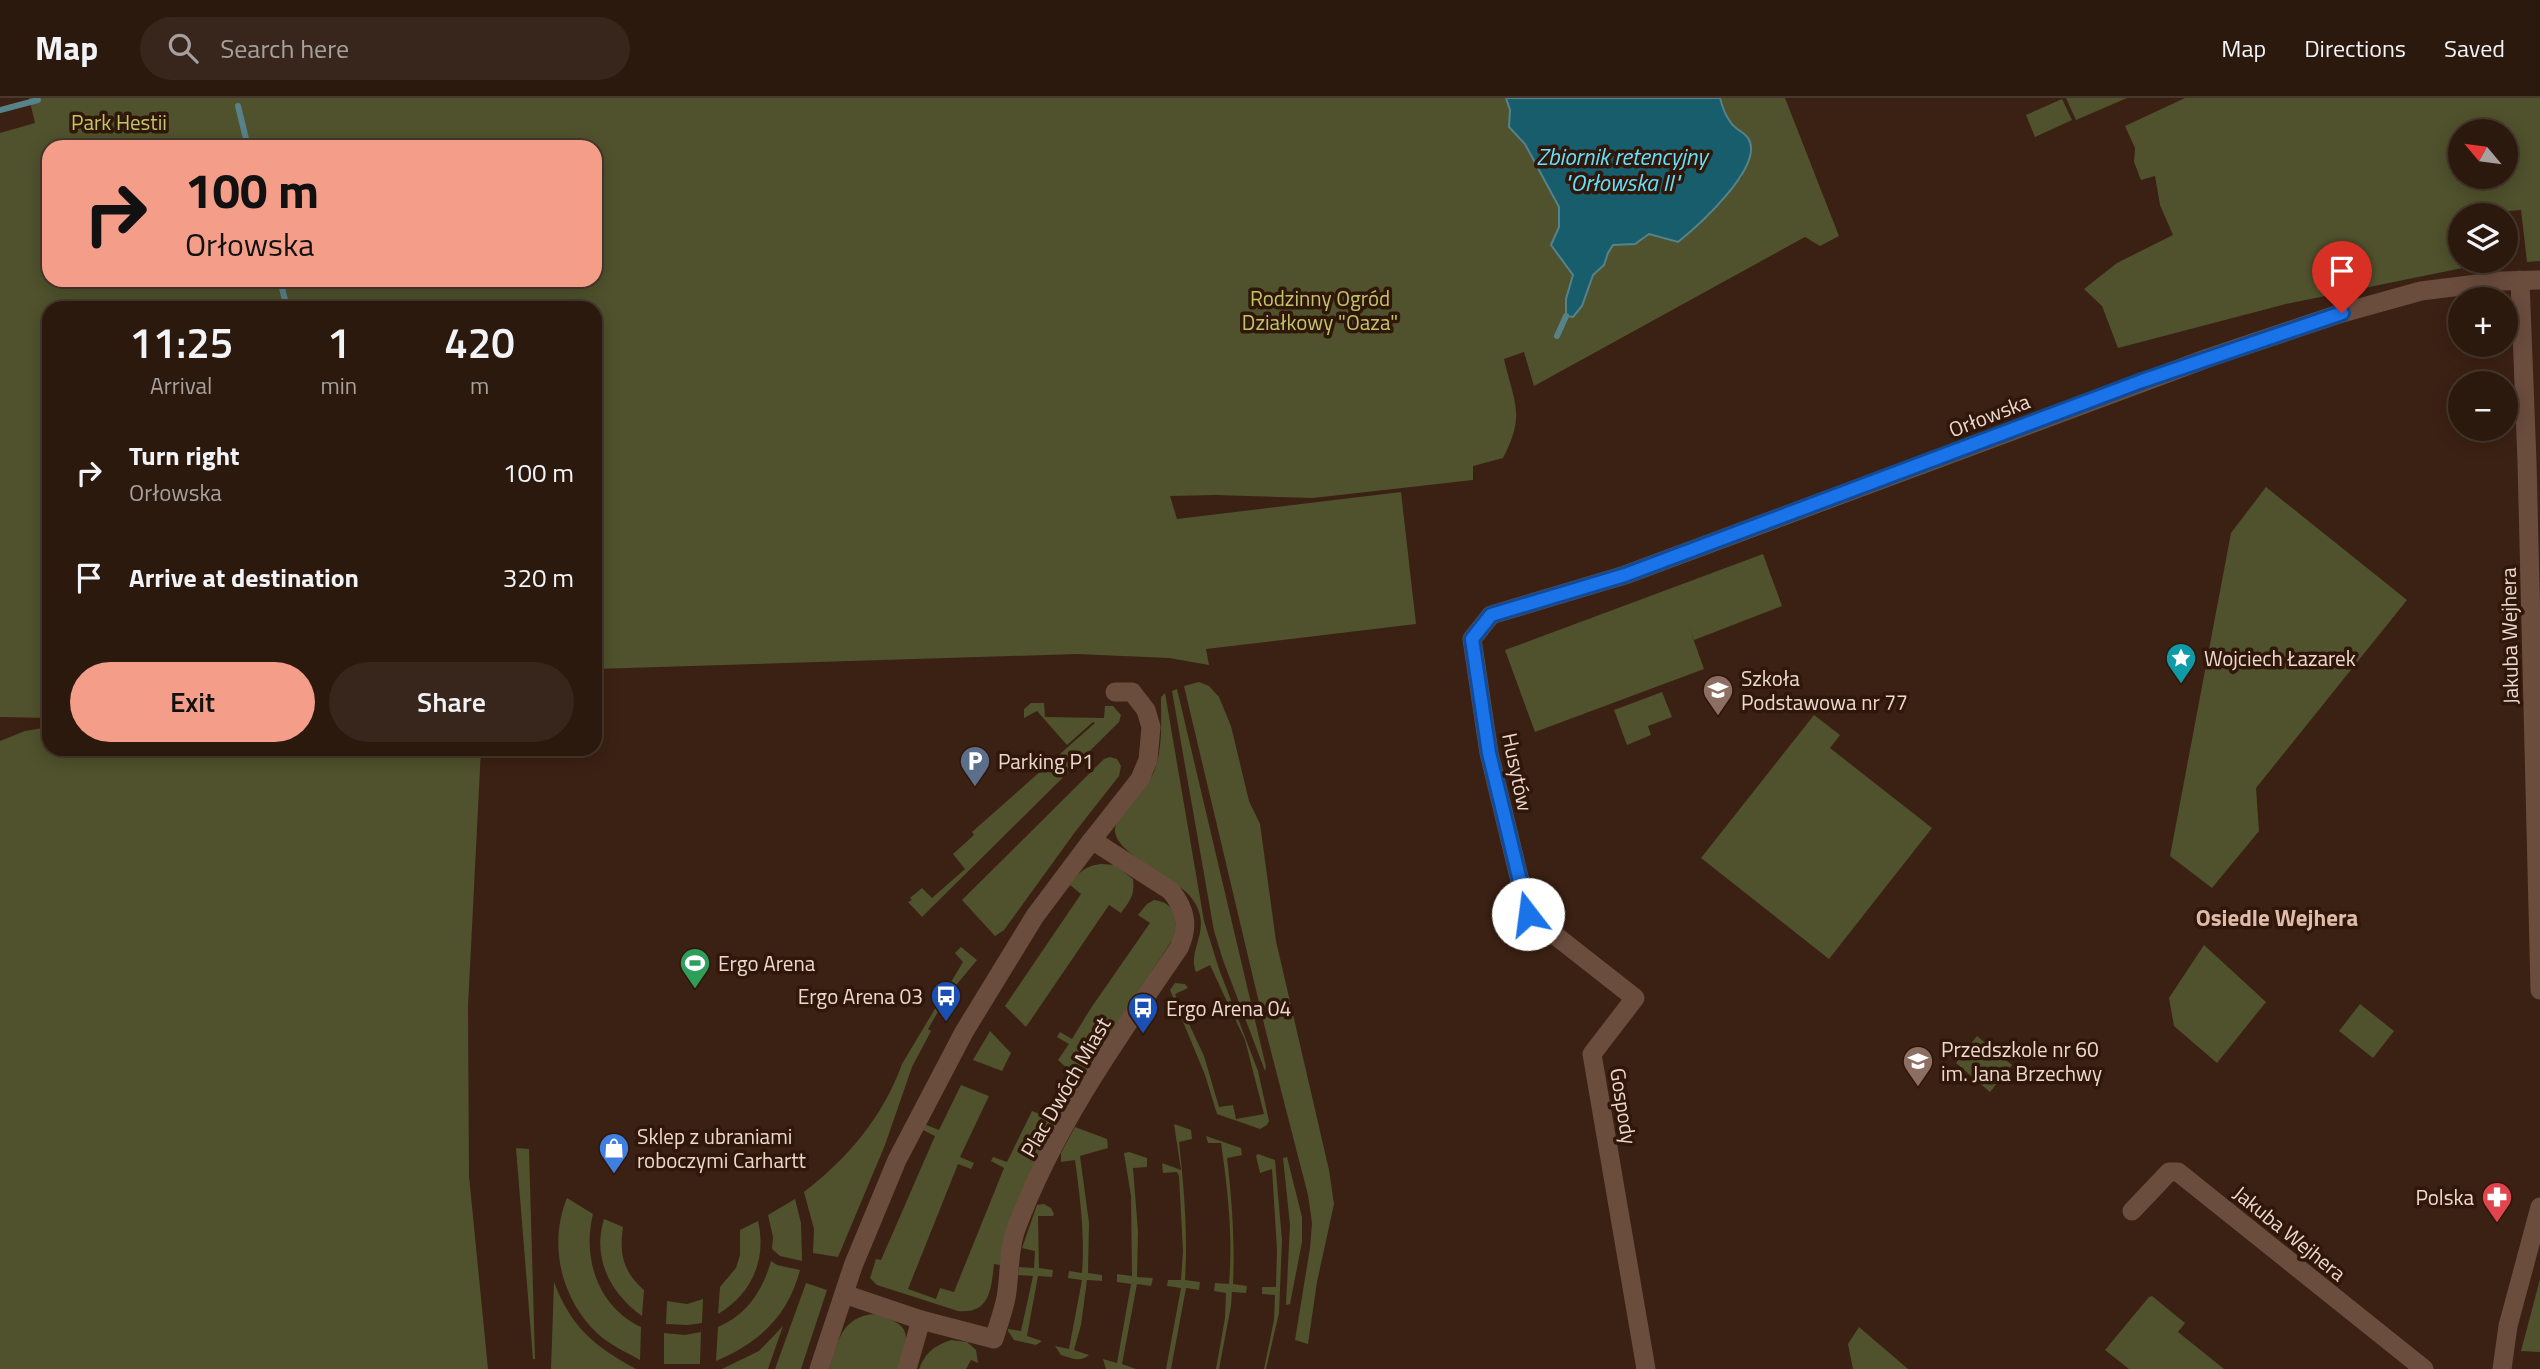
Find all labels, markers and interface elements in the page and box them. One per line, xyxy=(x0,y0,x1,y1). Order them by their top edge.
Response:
search box xyxy=(140,17,630,80)
text: Map xyxy=(35,23,98,73)
icon: search xyxy=(164,29,202,67)
text: Search here xyxy=(220,29,349,68)
text: Map xyxy=(2221,30,2266,66)
text: Directions xyxy=(2304,30,2406,66)
text: Saved xyxy=(2444,30,2505,66)
park label: Park Hestii xyxy=(71,106,167,138)
north arrow xyxy=(2448,119,2518,189)
map controls xyxy=(2448,119,2518,441)
water label: Zbiornik retencyjny "Orłowska II" xyxy=(1537,139,1710,200)
text: 100 m xyxy=(185,152,319,227)
icon: right xyxy=(70,168,161,259)
button: layers xyxy=(2448,203,2518,273)
text: Orłowska xyxy=(185,220,314,268)
pin xyxy=(2312,241,2372,313)
icon: arrive xyxy=(2323,252,2361,290)
park label: Rodzinny Ogród Działkowy "Oaza" xyxy=(1242,282,1398,338)
button: + xyxy=(2448,287,2518,357)
text: 11:25 xyxy=(129,310,233,374)
text: 1 xyxy=(327,310,351,374)
text: 420 xyxy=(444,310,515,374)
text: Arrival xyxy=(150,368,212,403)
text: min xyxy=(320,368,357,403)
text: m xyxy=(470,368,489,403)
button: − xyxy=(2448,371,2518,441)
street label: Orłowska xyxy=(1944,385,2035,445)
text: Turn right xyxy=(129,436,240,475)
text: 100 m xyxy=(503,453,574,492)
icon: right xyxy=(70,454,108,492)
text: Orłowska xyxy=(129,475,222,510)
text: Arrive at destination xyxy=(129,558,359,597)
text: 320 m xyxy=(503,558,574,597)
icon: arrive xyxy=(70,559,108,597)
street label: Jakuba Wejhera xyxy=(2492,567,2526,705)
place icon: Wojciech Łazarek xyxy=(2164,641,2198,685)
place label: Wojciech Łazarek xyxy=(2204,642,2356,674)
button: Exit xyxy=(70,662,315,742)
button: Share xyxy=(329,662,574,742)
place label: Szkoła Podstawowa nr 77 xyxy=(1741,662,1908,718)
school or university icon: Szkoła Podstawowa nr 77 xyxy=(1701,673,1735,717)
street label: Husytów xyxy=(1494,730,1542,814)
parking icon: Parking P1 xyxy=(958,744,992,788)
place label: Parking P1 xyxy=(998,745,1094,777)
position arrow xyxy=(1491,877,1565,951)
district label: Osiedle Wejhera xyxy=(2196,900,2358,935)
sports icon: Ergo Arena xyxy=(678,946,712,990)
place label: Ergo Arena xyxy=(718,947,816,979)
bus stop icon: Ergo Arena 03 xyxy=(929,979,963,1023)
place label: Ergo Arena 03 xyxy=(798,980,923,1012)
bus stop icon: Ergo Arena 04 xyxy=(1126,991,1160,1035)
place label: Ergo Arena 04 xyxy=(1166,992,1291,1024)
street label: Plac Dwóch Miast xyxy=(1012,1010,1118,1163)
place label: Przedszkole nr 60 im. Jana Brzechwy xyxy=(1941,1033,2102,1089)
school or university icon: Przedszkole nr 60 im. Jana Brzechwy xyxy=(1901,1044,1935,1088)
street label: Gospody xyxy=(1602,1065,1646,1147)
place label: Sklep z ubraniami roboczymi Carhartt xyxy=(637,1120,807,1176)
shop icon: Sklep z ubraniami roboczymi Carhartt xyxy=(597,1131,631,1175)
street label: Jakuba Wejhera xyxy=(2227,1177,2354,1289)
pharmacy icon: Polska xyxy=(2480,1180,2514,1224)
place label: Polska xyxy=(2415,1181,2474,1213)

